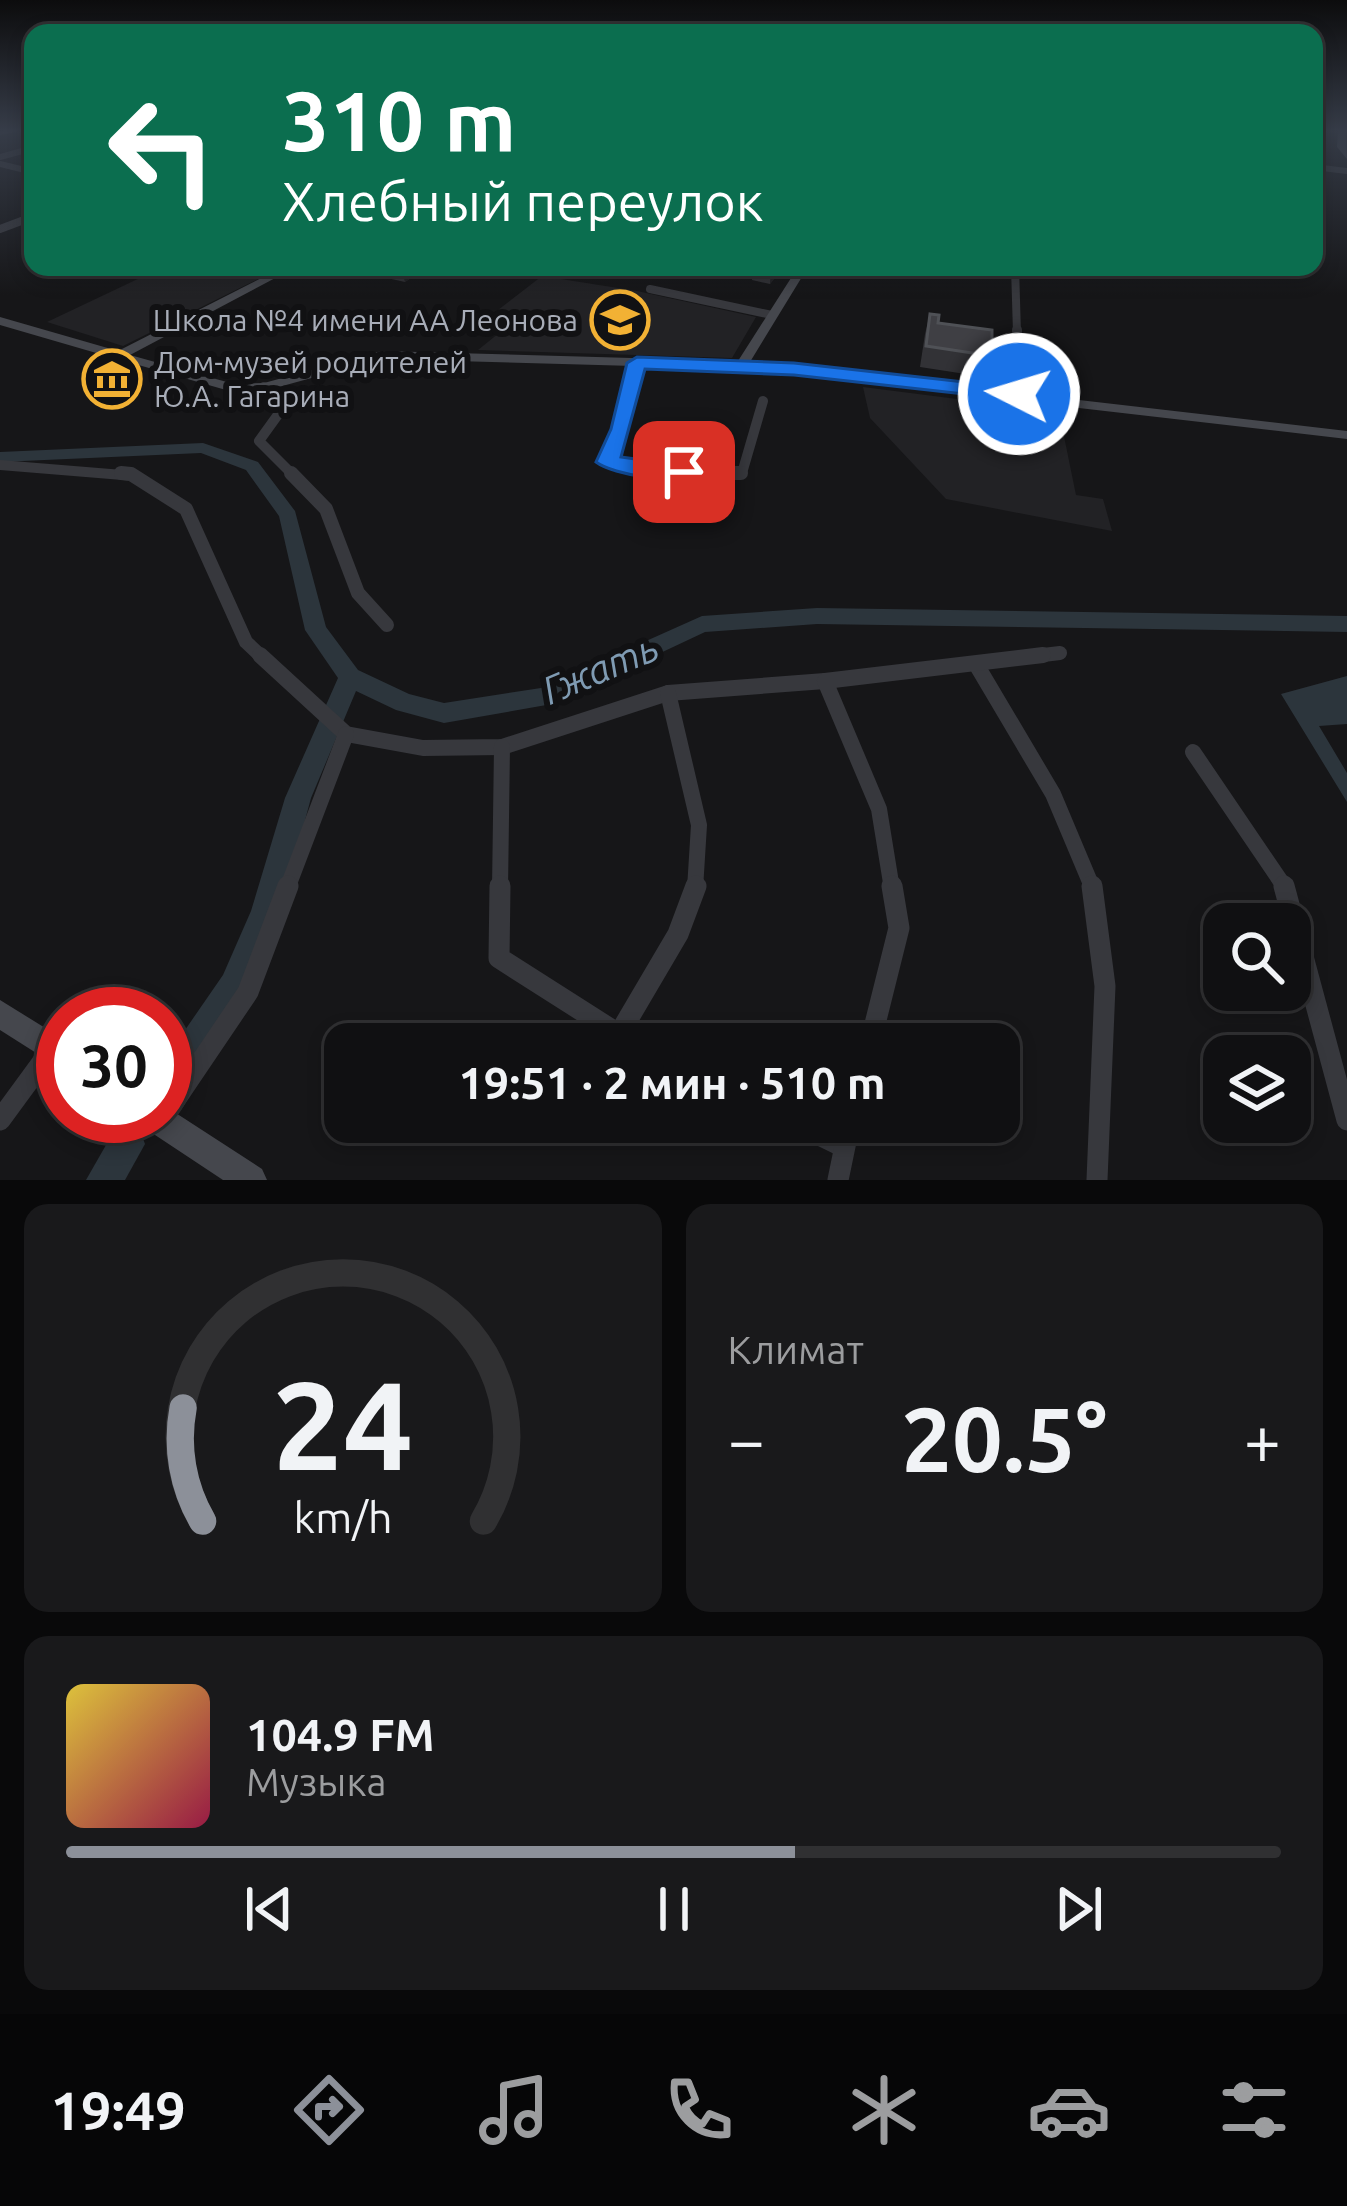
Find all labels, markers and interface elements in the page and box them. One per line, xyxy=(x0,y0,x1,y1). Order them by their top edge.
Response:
icon: left xyxy=(84,72,240,228)
text: 310 m xyxy=(282,73,516,167)
text: Хлебный переулок xyxy=(282,171,764,231)
school or university icon: Школа №4 имени АА Леонова xyxy=(589,289,651,351)
place label: Школа №4 имени АА Леонова xyxy=(153,303,578,337)
position arrow xyxy=(956,331,1082,457)
place label: Дом-музей родителей Ю.А. Гагарина xyxy=(154,345,467,413)
museum icon: Дом-музей родителей Ю.А. Гагарина xyxy=(81,348,143,410)
pin xyxy=(633,421,735,523)
icon: arrive xyxy=(651,439,717,505)
water label: Гжать xyxy=(535,624,665,712)
map controls xyxy=(1203,903,1311,1143)
button: search xyxy=(1203,903,1311,1011)
speed limit sign: 30 xyxy=(36,987,192,1143)
button: layers xyxy=(1203,1035,1311,1143)
text: 19:51 · 2 мин · 510 m xyxy=(458,1057,886,1108)
text: Климат xyxy=(728,1328,864,1371)
text: 24 xyxy=(272,1354,413,1494)
text: 20.5° xyxy=(901,1388,1107,1489)
text: − xyxy=(728,1402,765,1476)
text: + xyxy=(1244,1402,1281,1476)
text: km/h xyxy=(293,1493,392,1541)
text: 104.9 FM xyxy=(246,1709,435,1760)
text: Музыка xyxy=(246,1760,386,1803)
icon: previous xyxy=(236,1876,302,1942)
icon: pause xyxy=(641,1876,707,1942)
icon: next xyxy=(1046,1876,1112,1942)
icon: directions xyxy=(287,2068,371,2152)
icon: music xyxy=(472,2068,556,2152)
icon: phone xyxy=(657,2068,741,2152)
icon: climate xyxy=(842,2068,926,2152)
icon: car xyxy=(1027,2068,1111,2152)
icon: filters xyxy=(1212,2068,1296,2152)
text: 19:49 xyxy=(51,2080,186,2140)

